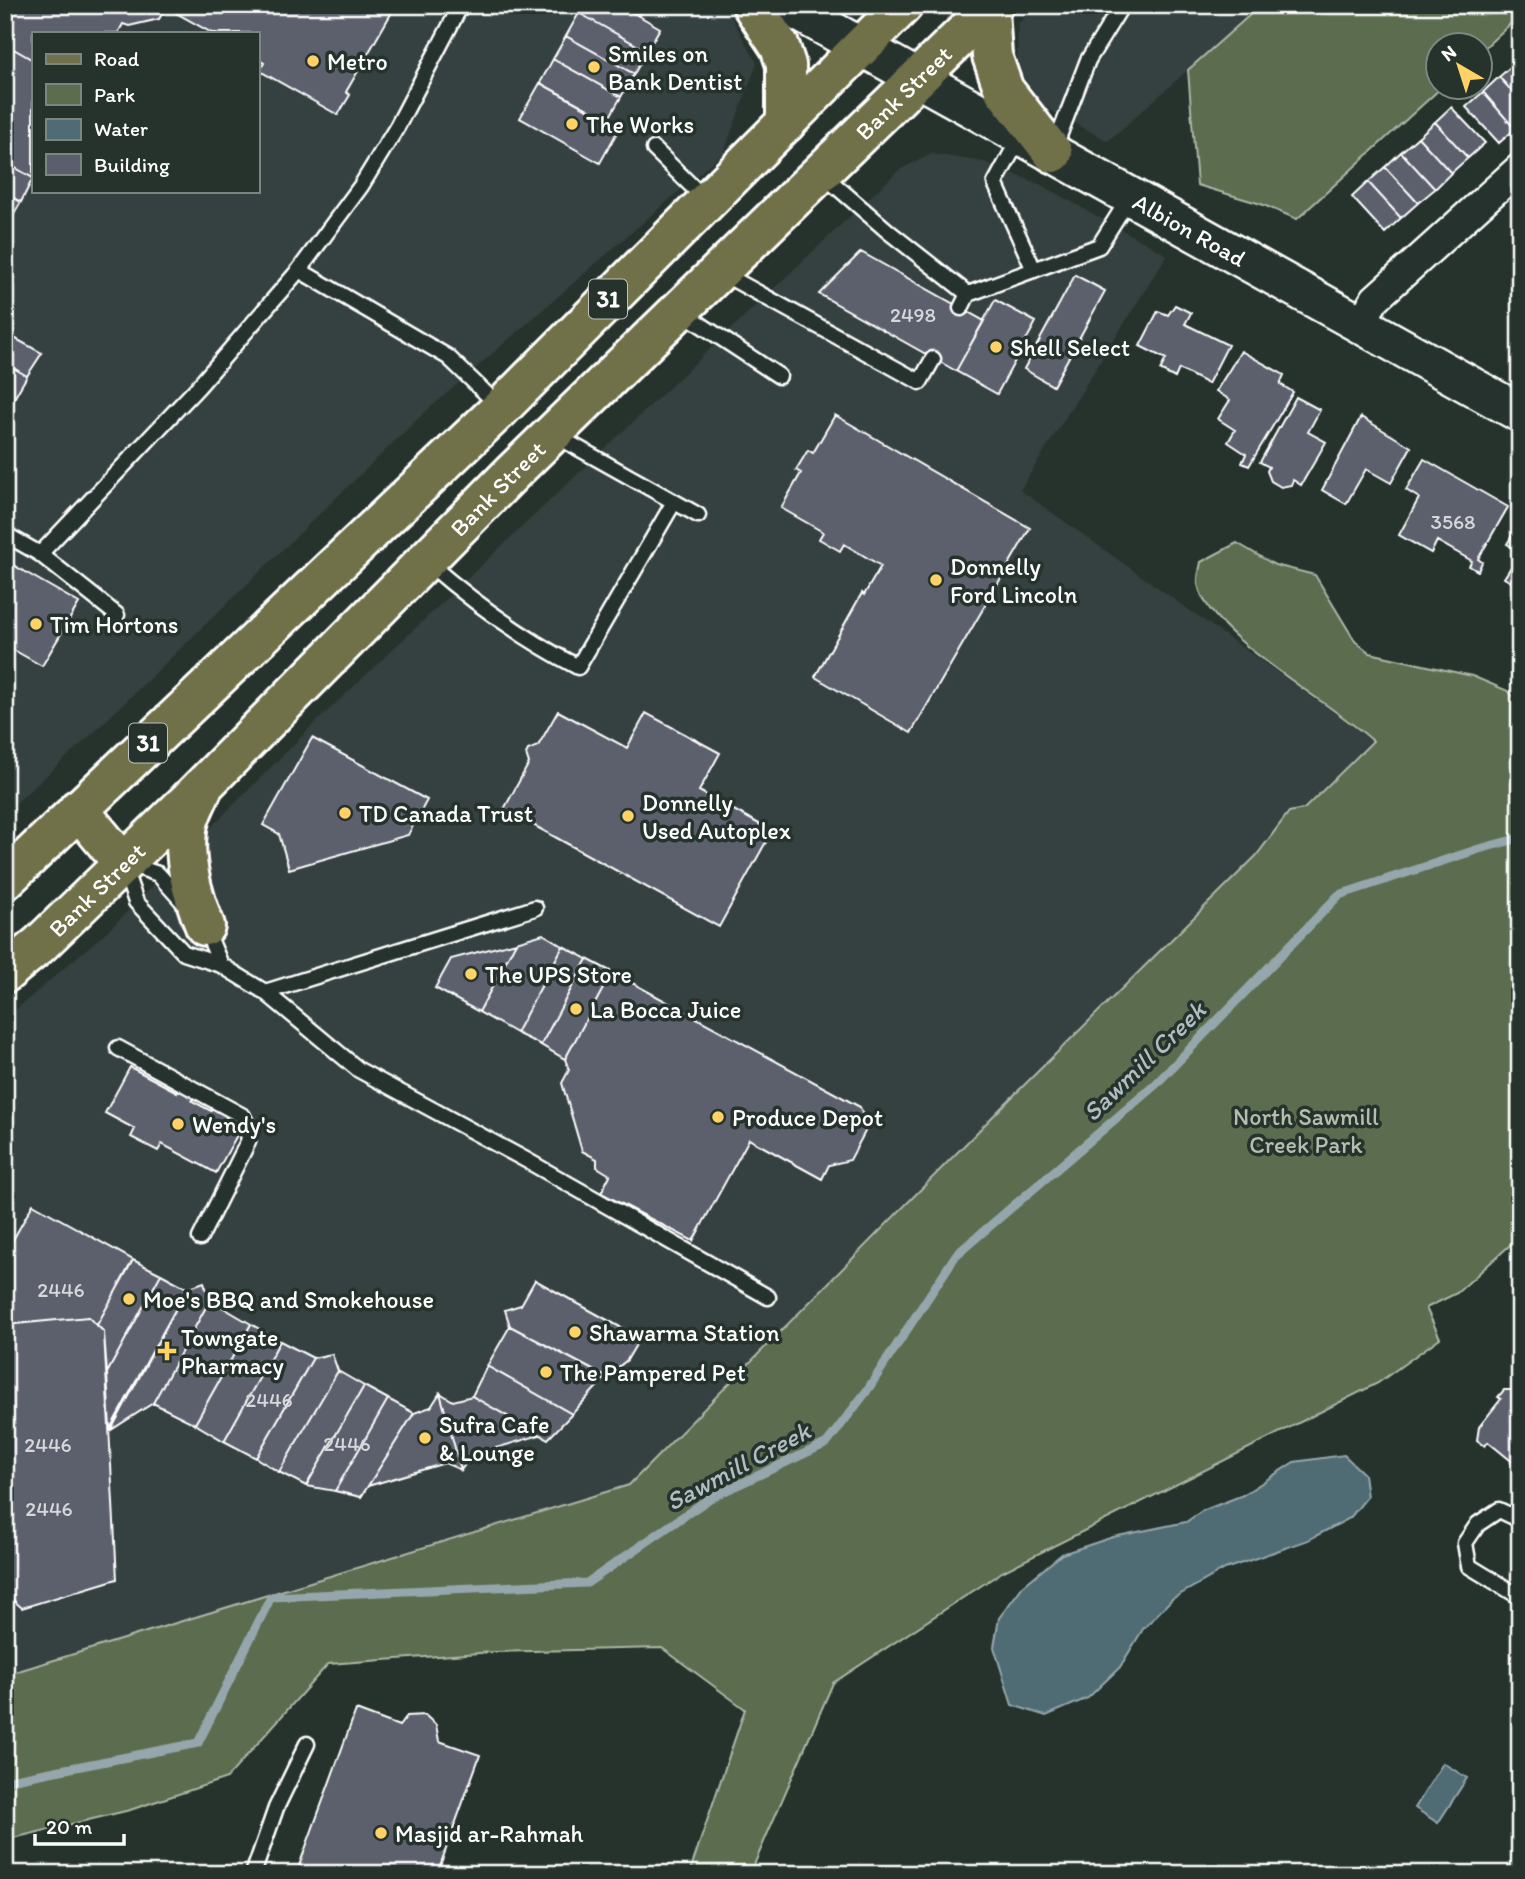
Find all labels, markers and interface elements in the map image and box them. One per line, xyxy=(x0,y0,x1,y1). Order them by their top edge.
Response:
legend xyxy=(32,32,259,192)
north arrow xyxy=(1424,32,1494,102)
place label: Smiles on Bank Dentist xyxy=(608,39,742,96)
street label: Bank Street xyxy=(849,39,957,146)
text: N xyxy=(1436,40,1461,66)
text: Road xyxy=(94,46,140,71)
place label: Metro xyxy=(327,47,388,76)
marker: Metro xyxy=(305,53,321,69)
marker: Smiles on Bank Dentist xyxy=(586,59,602,75)
text: Park xyxy=(94,82,136,107)
place label: The Works xyxy=(586,110,694,139)
text: Water xyxy=(94,116,148,141)
marker: The Works xyxy=(564,116,580,132)
text: Building xyxy=(94,152,170,177)
street label: Albion Road xyxy=(1128,187,1251,272)
road number: 31 xyxy=(589,280,627,318)
house number: 2498 xyxy=(890,302,936,327)
place label: Shell Select xyxy=(1010,333,1130,362)
marker: Shell Select xyxy=(988,339,1004,355)
street label: Bank Street xyxy=(443,434,551,542)
house number: 3568 xyxy=(1430,509,1476,534)
place label: Donnelly Ford Lincoln xyxy=(950,552,1078,609)
marker: Donnelly Ford Lincoln xyxy=(928,572,944,588)
place label: Tim Hortons xyxy=(50,610,179,639)
marker: Tim Hortons xyxy=(28,616,44,632)
road number: 31 xyxy=(129,723,167,762)
place label: Donnelly Used Autoplex xyxy=(642,788,791,845)
place label: TD Canada Trust xyxy=(359,799,533,828)
marker: TD Canada Trust xyxy=(337,805,353,821)
marker: Donnelly Used Autoplex xyxy=(620,808,636,824)
street label: Bank Street xyxy=(42,836,151,943)
place label: The UPS Store xyxy=(485,960,632,989)
marker: The UPS Store xyxy=(463,966,479,982)
water label: Sawmill Creek xyxy=(1076,993,1213,1128)
place label: La Bocca Juice xyxy=(590,995,741,1024)
marker: La Bocca Juice xyxy=(568,1001,584,1017)
park label: North Sawmill Creek Park xyxy=(1233,1102,1379,1159)
place label: Produce Depot xyxy=(732,1103,883,1132)
marker: Produce Depot xyxy=(710,1109,726,1125)
place label: Wendy's xyxy=(192,1110,276,1139)
marker: Wendy's xyxy=(170,1116,186,1132)
house number: 2446 xyxy=(37,1277,85,1302)
place label: Moe's BBQ and Smokehouse xyxy=(143,1285,434,1314)
marker: Moe's BBQ and Smokehouse xyxy=(121,1291,137,1307)
place label: Shawarma Station xyxy=(589,1318,780,1347)
place label: Towngate Pharmacy xyxy=(181,1323,284,1380)
marker: Shawarma Station xyxy=(567,1324,583,1340)
marker: Towngate Pharmacy xyxy=(159,1343,175,1359)
place label: The Pampered Pet xyxy=(560,1358,746,1387)
marker: The Pampered Pet xyxy=(538,1364,554,1380)
house number: 2446 xyxy=(245,1387,293,1412)
place label: Sufra Cafe & Lounge xyxy=(439,1410,549,1467)
water label: Sawmill Creek xyxy=(660,1414,817,1517)
marker: Sufra Cafe & Lounge xyxy=(417,1430,433,1446)
house number: 2446 xyxy=(323,1431,371,1456)
house number: 2446 xyxy=(24,1432,72,1457)
house number: 2446 xyxy=(25,1496,73,1521)
scale bar xyxy=(35,1802,124,1846)
text: 20 m xyxy=(46,1814,93,1839)
place label: Masjid ar-Rahmah xyxy=(395,1819,583,1848)
marker: Masjid ar-Rahmah xyxy=(373,1825,389,1841)

